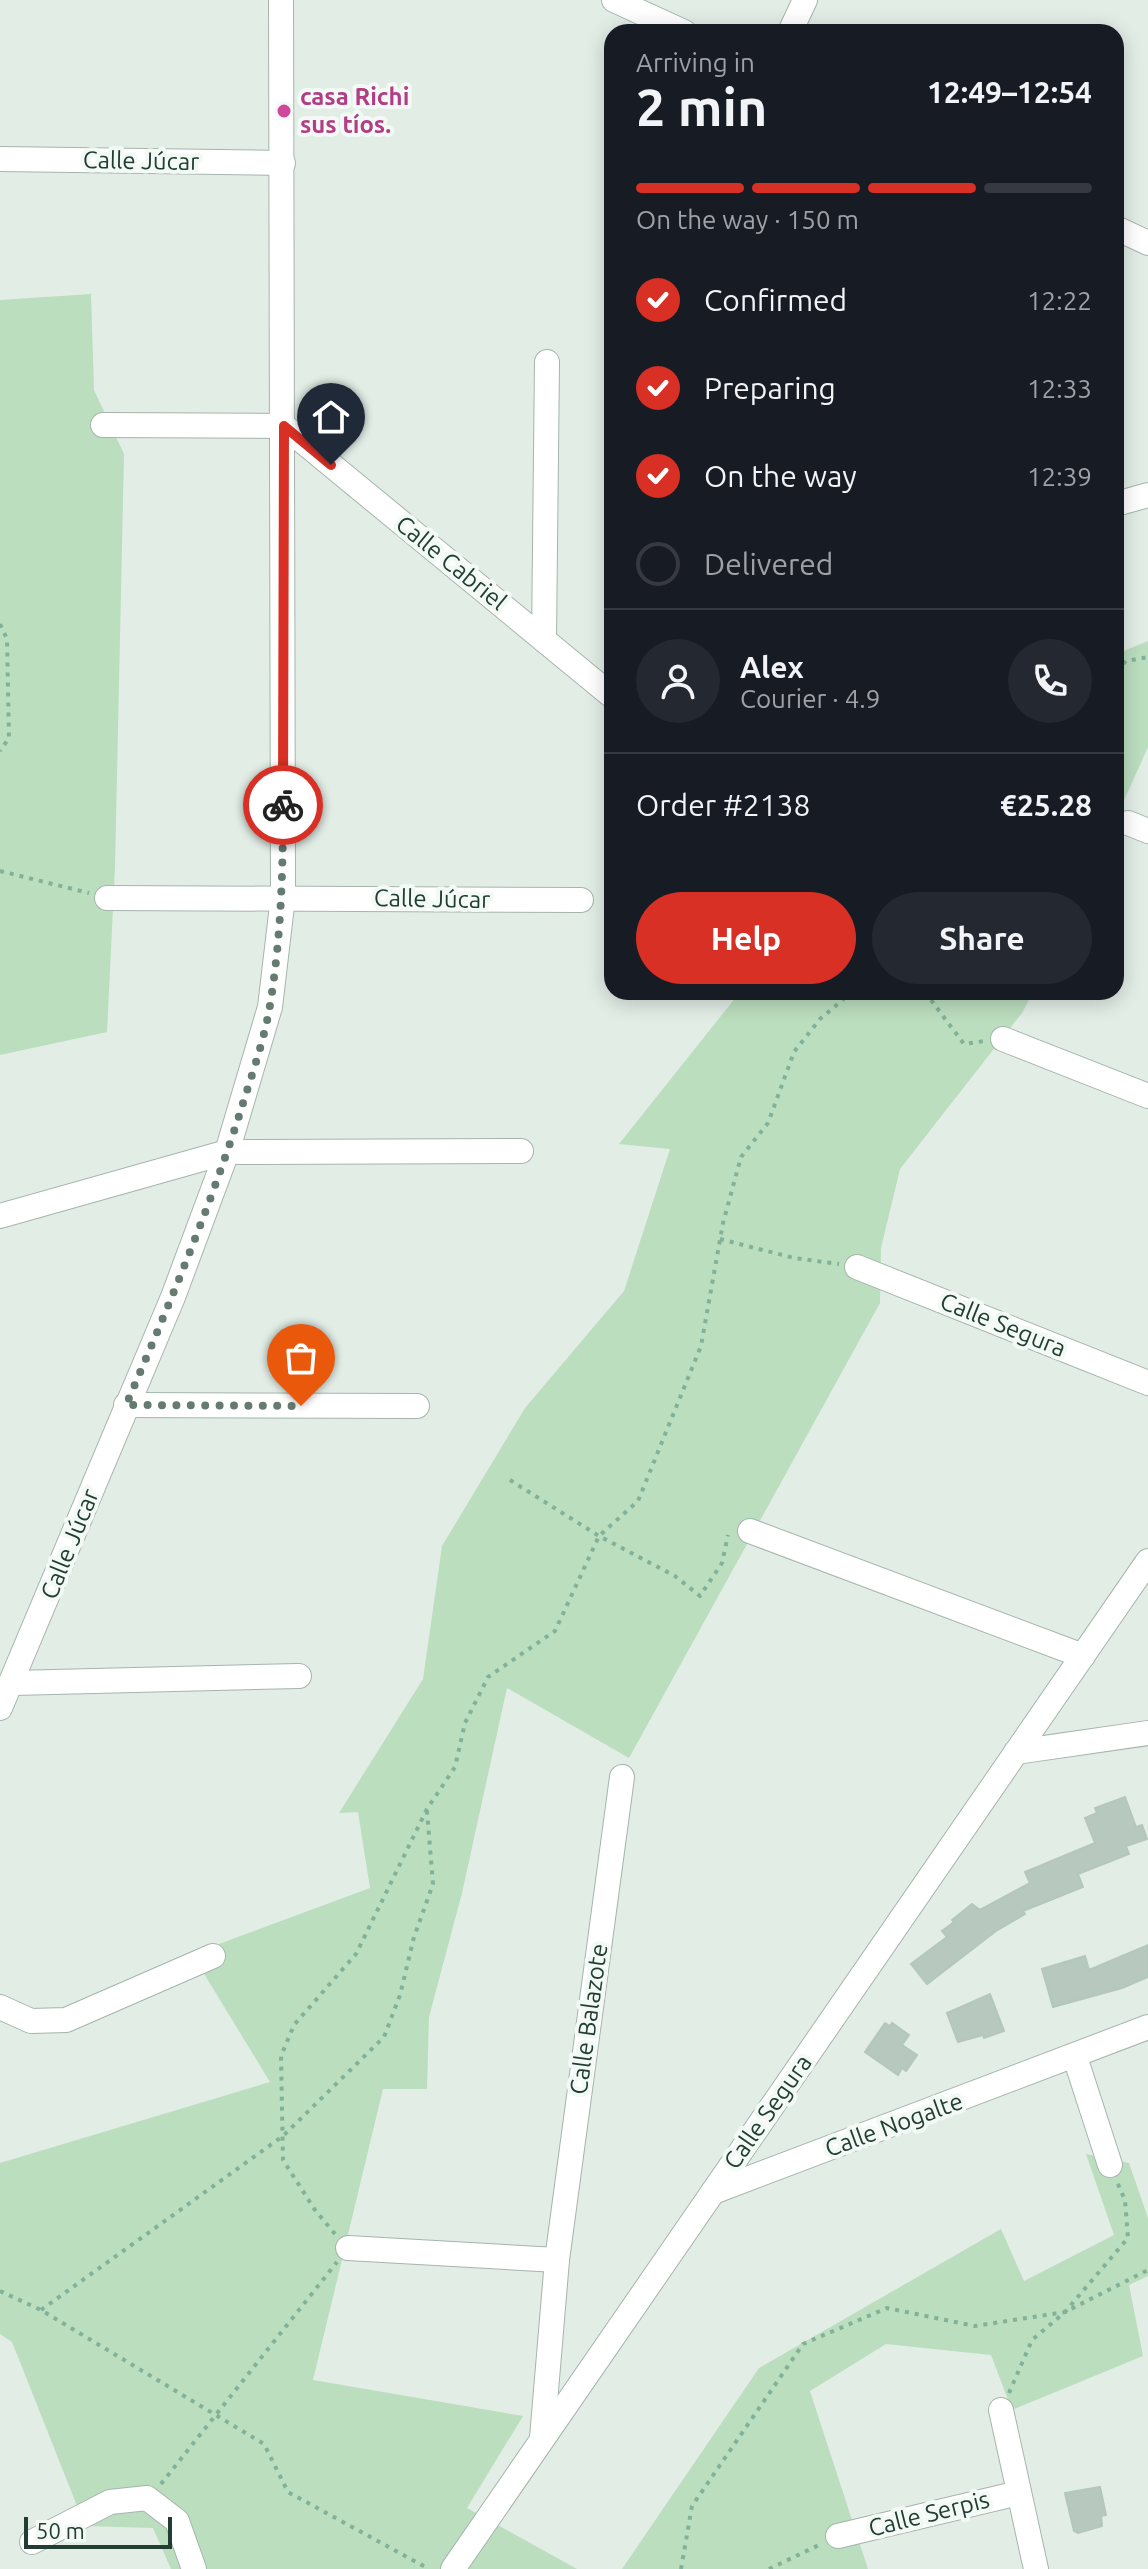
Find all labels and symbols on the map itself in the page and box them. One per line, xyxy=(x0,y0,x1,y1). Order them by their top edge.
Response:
place label: casa Richi sus tíos. xyxy=(300,83,409,138)
marker: casa Richi sus tíos. xyxy=(275,102,293,120)
street label: Calle Júcar xyxy=(83,146,199,175)
pin xyxy=(297,383,365,465)
street label: Calle Cabriel xyxy=(391,510,512,615)
courier xyxy=(243,765,323,845)
street label: Calle Júcar xyxy=(374,884,490,913)
street label: Calle Segura xyxy=(936,1287,1070,1362)
pin xyxy=(267,1324,335,1406)
street label: Calle Júcar xyxy=(35,1485,104,1603)
street label: Calle Balazote xyxy=(565,1942,612,2096)
street label: Calle Segura xyxy=(718,2049,817,2174)
street label: Calle Nogalte xyxy=(821,2087,966,2162)
street label: Calle Serpis xyxy=(866,2485,992,2542)
scale bar xyxy=(24,2513,172,2549)

